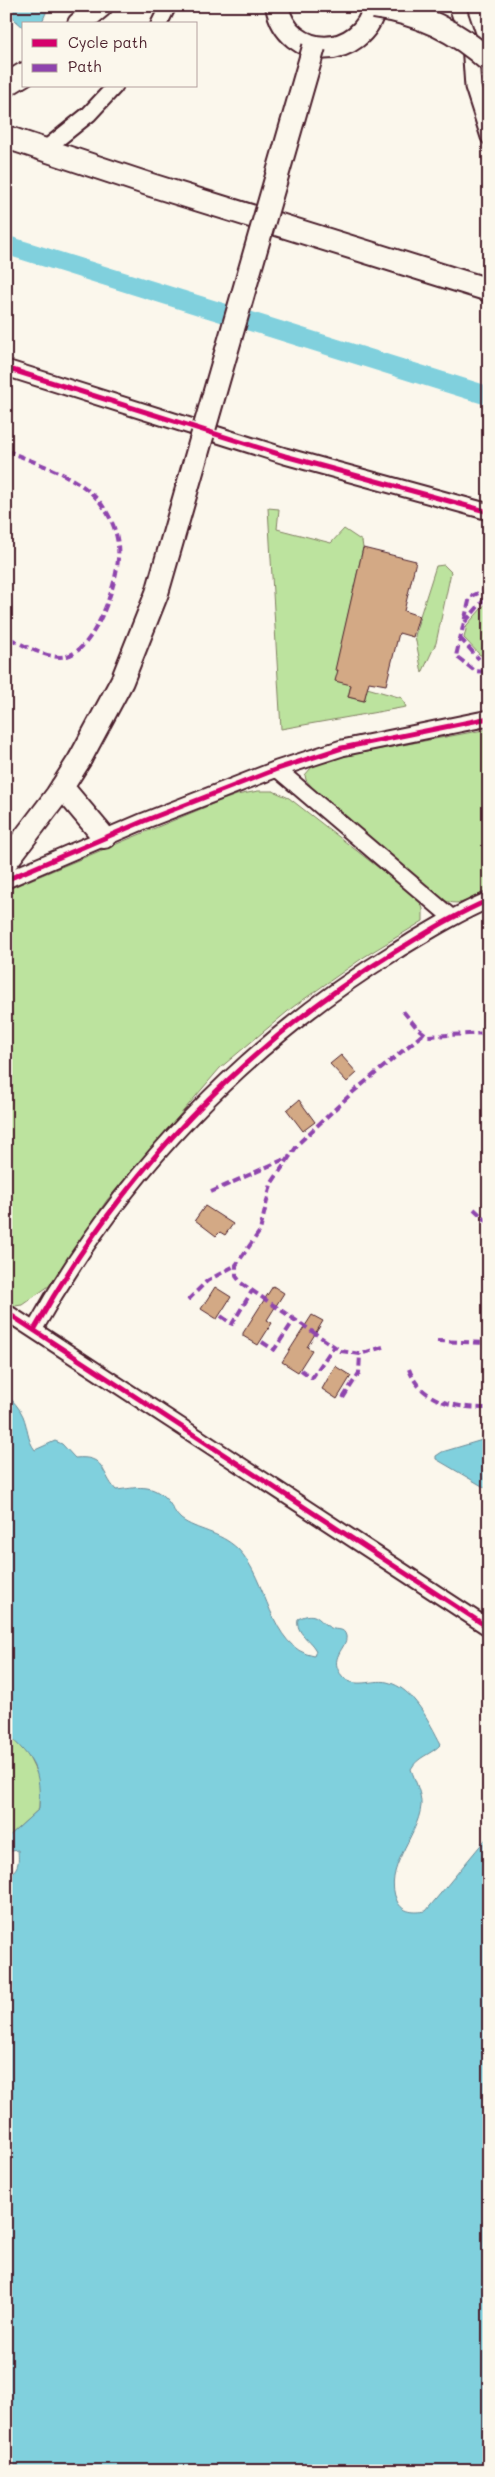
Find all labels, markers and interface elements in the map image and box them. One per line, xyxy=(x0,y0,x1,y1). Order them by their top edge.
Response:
legend xyxy=(22,22,198,88)
text: Cycle path xyxy=(68,32,147,52)
text: Path xyxy=(68,56,102,76)

